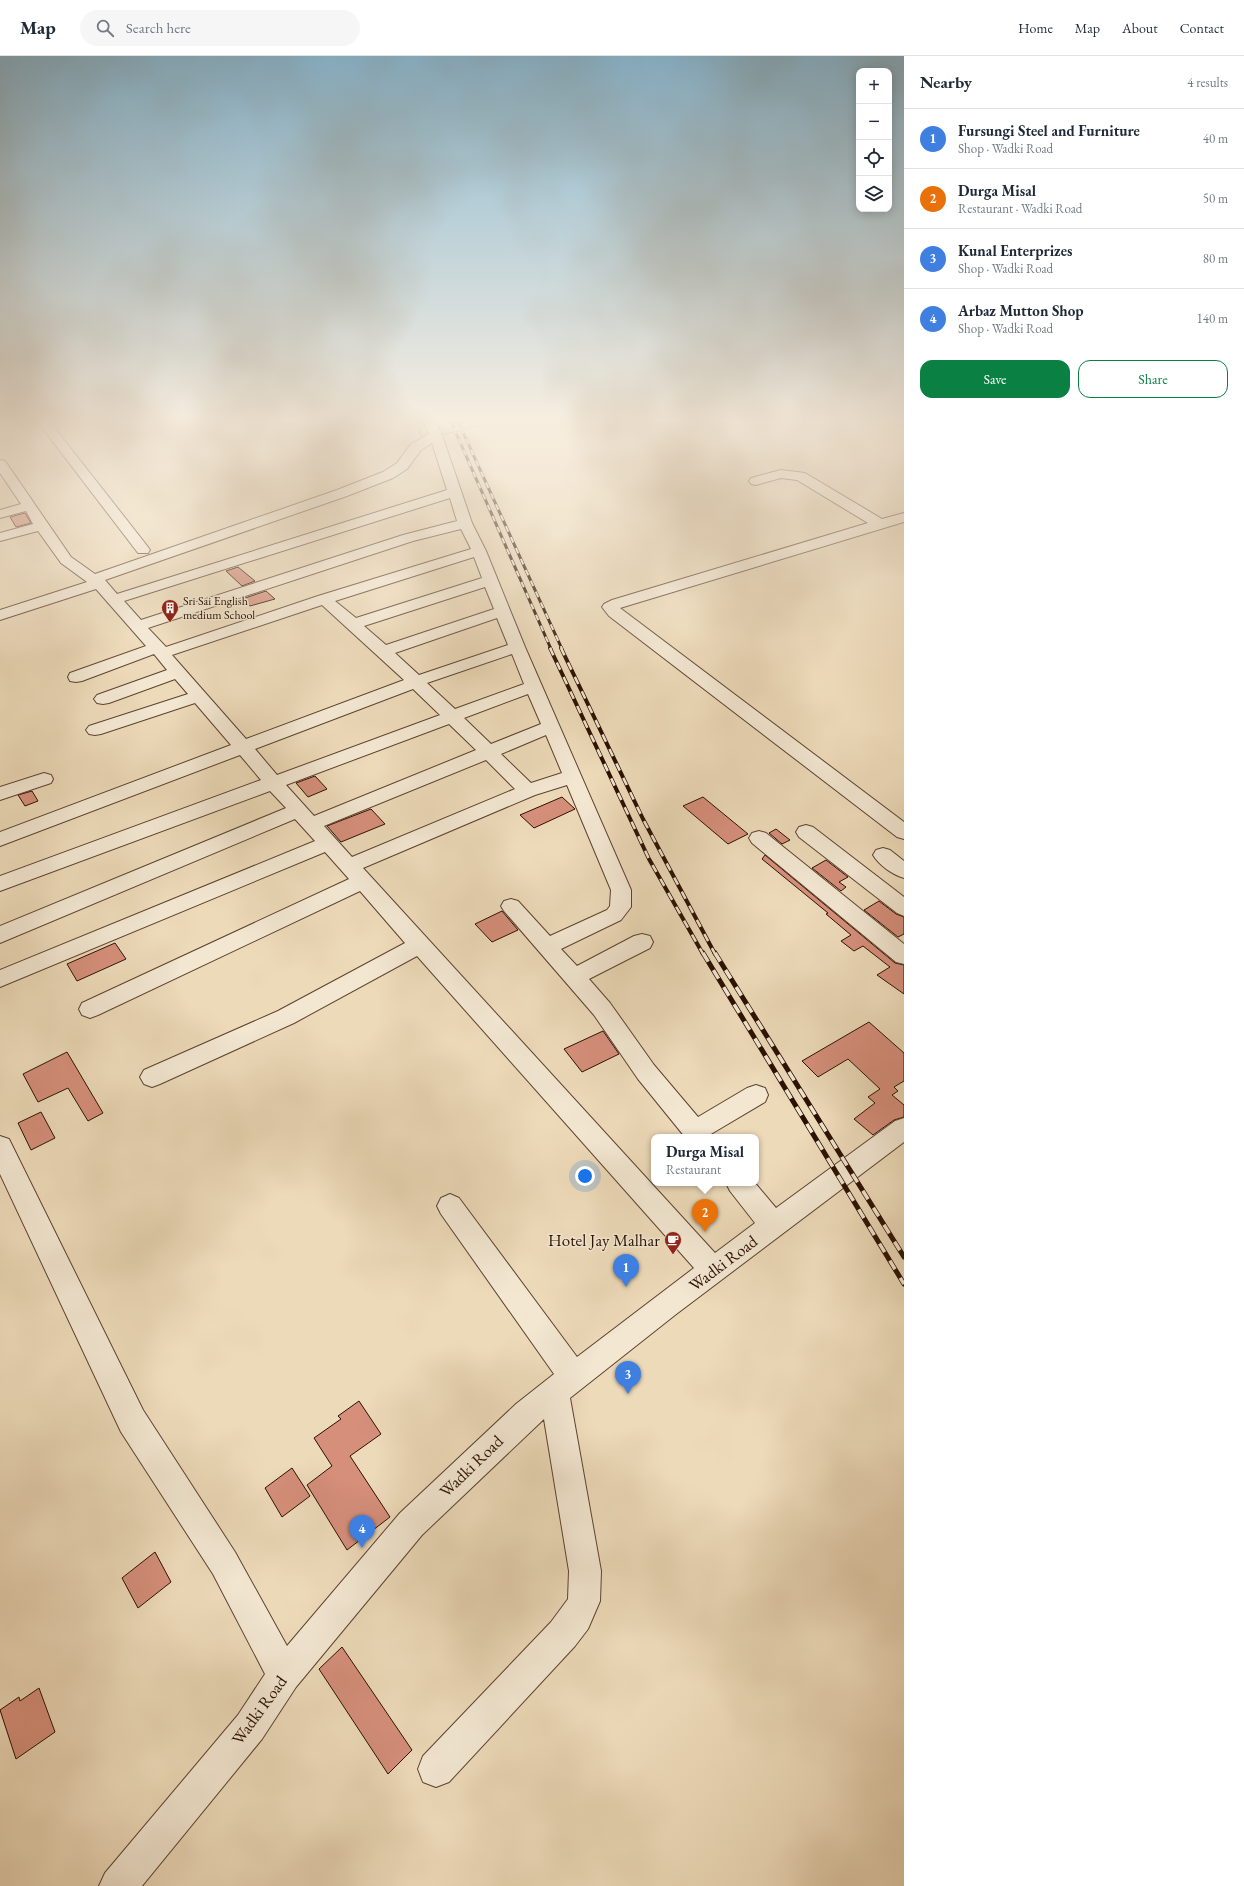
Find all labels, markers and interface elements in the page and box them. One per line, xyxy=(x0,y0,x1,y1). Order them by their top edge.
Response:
search box xyxy=(80,10,360,46)
text: Map xyxy=(20,15,56,40)
icon: search xyxy=(94,17,116,39)
text: Search here xyxy=(126,18,191,37)
text: Home xyxy=(1018,19,1053,37)
text: Map xyxy=(1075,19,1100,37)
text: About xyxy=(1122,19,1158,37)
text: Contact xyxy=(1180,19,1224,37)
map controls xyxy=(856,68,892,212)
button: + xyxy=(856,68,892,104)
text: Nearby xyxy=(920,71,972,93)
text: 4 results xyxy=(1187,74,1228,91)
button: − xyxy=(856,104,892,140)
text: Fursungi Steel and Furniture xyxy=(958,121,1140,140)
text: 1 xyxy=(930,130,936,147)
text: 40 m xyxy=(1203,130,1228,147)
button: locate xyxy=(856,140,892,176)
text: Shop · Wadki Road xyxy=(958,140,1053,157)
button: layers xyxy=(856,176,892,212)
text: Durga Misal xyxy=(958,181,1036,200)
text: 2 xyxy=(930,190,936,207)
text: 50 m xyxy=(1203,190,1228,207)
text: Restaurant · Wadki Road xyxy=(958,200,1082,217)
text: Kunal Enterprizes xyxy=(958,241,1072,260)
text: 3 xyxy=(930,250,936,267)
text: 80 m xyxy=(1203,250,1228,267)
text: Shop · Wadki Road xyxy=(958,260,1053,277)
text: Arbaz Mutton Shop xyxy=(958,301,1084,320)
text: 4 xyxy=(930,310,936,327)
text: 140 m xyxy=(1197,310,1228,327)
text: Shop · Wadki Road xyxy=(958,320,1053,337)
button: Save xyxy=(920,360,1070,398)
button: Share xyxy=(1078,360,1228,398)
place label: Sri Sai English medium School xyxy=(183,593,255,623)
building icon: Sri Sai English medium School xyxy=(160,598,180,623)
popup xyxy=(651,1134,759,1186)
text: Durga Misal xyxy=(666,1142,744,1161)
text: Restaurant xyxy=(666,1161,721,1178)
your location xyxy=(575,1166,595,1186)
pin: 2 xyxy=(692,1199,718,1232)
place label: Hotel Jay Malhar xyxy=(548,1229,660,1251)
cafe icon: Hotel Jay Malhar xyxy=(663,1230,683,1255)
street label: Wadki Road xyxy=(684,1230,762,1296)
pin: 1 xyxy=(613,1254,639,1287)
pin: 3 xyxy=(615,1361,641,1394)
street label: Wadki Road xyxy=(434,1430,508,1502)
pin: 4 xyxy=(349,1515,375,1548)
street label: Wadki Road xyxy=(226,1671,292,1749)

